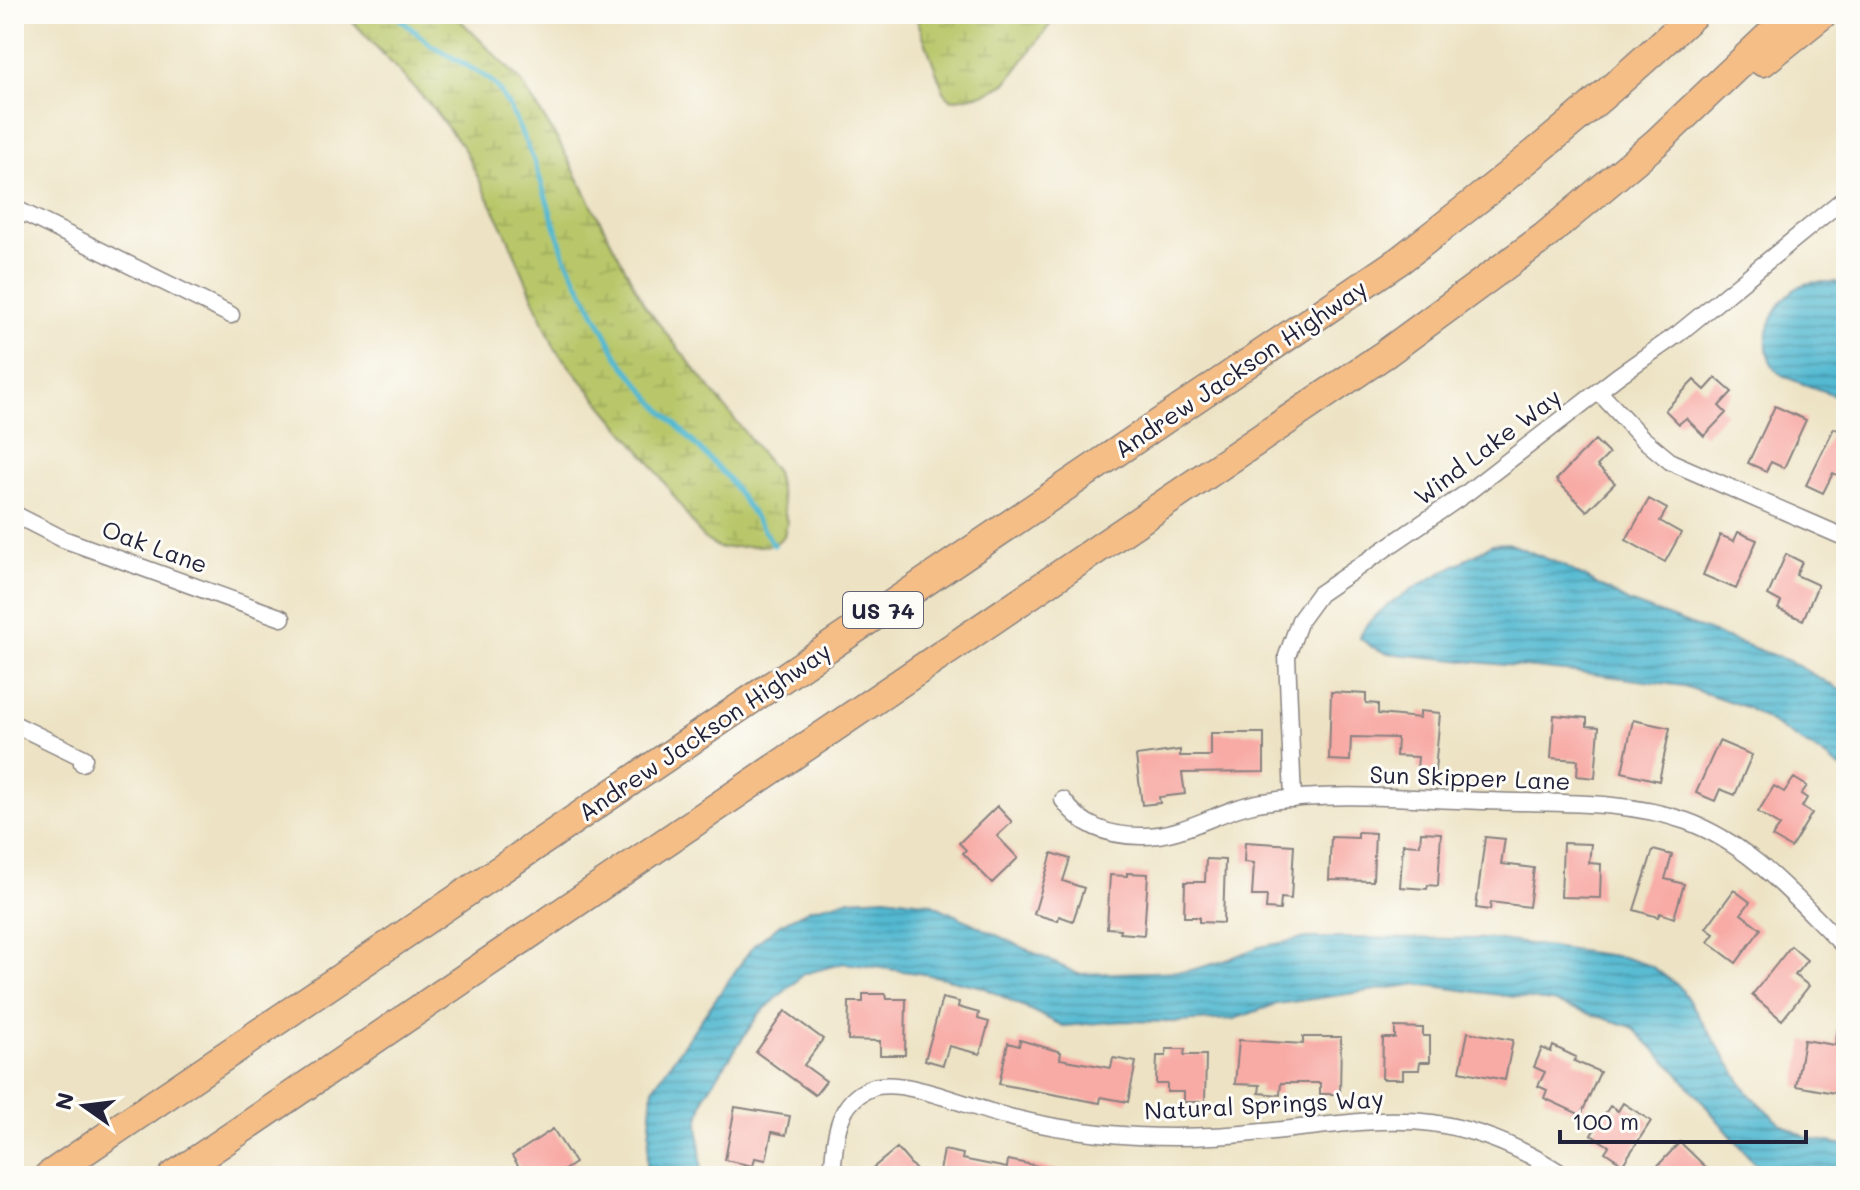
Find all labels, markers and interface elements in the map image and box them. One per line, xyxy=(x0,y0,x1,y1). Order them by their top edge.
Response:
street label: Andrew Jackson Highway xyxy=(1108,272,1372,464)
street label: Wind Lake Way xyxy=(1407,381,1567,511)
street label: Oak Lane xyxy=(98,513,212,579)
road number: US 74 xyxy=(843,592,923,628)
street label: Andrew Jackson Highway xyxy=(572,635,836,827)
street label: Sun Skipper Lane xyxy=(1369,758,1571,796)
north arrow xyxy=(44,1066,124,1146)
street label: Natural Springs Way xyxy=(1143,1082,1385,1126)
text: N xyxy=(48,1089,80,1113)
scale bar xyxy=(1560,1094,1806,1144)
text: 100 m xyxy=(1572,1105,1639,1136)

